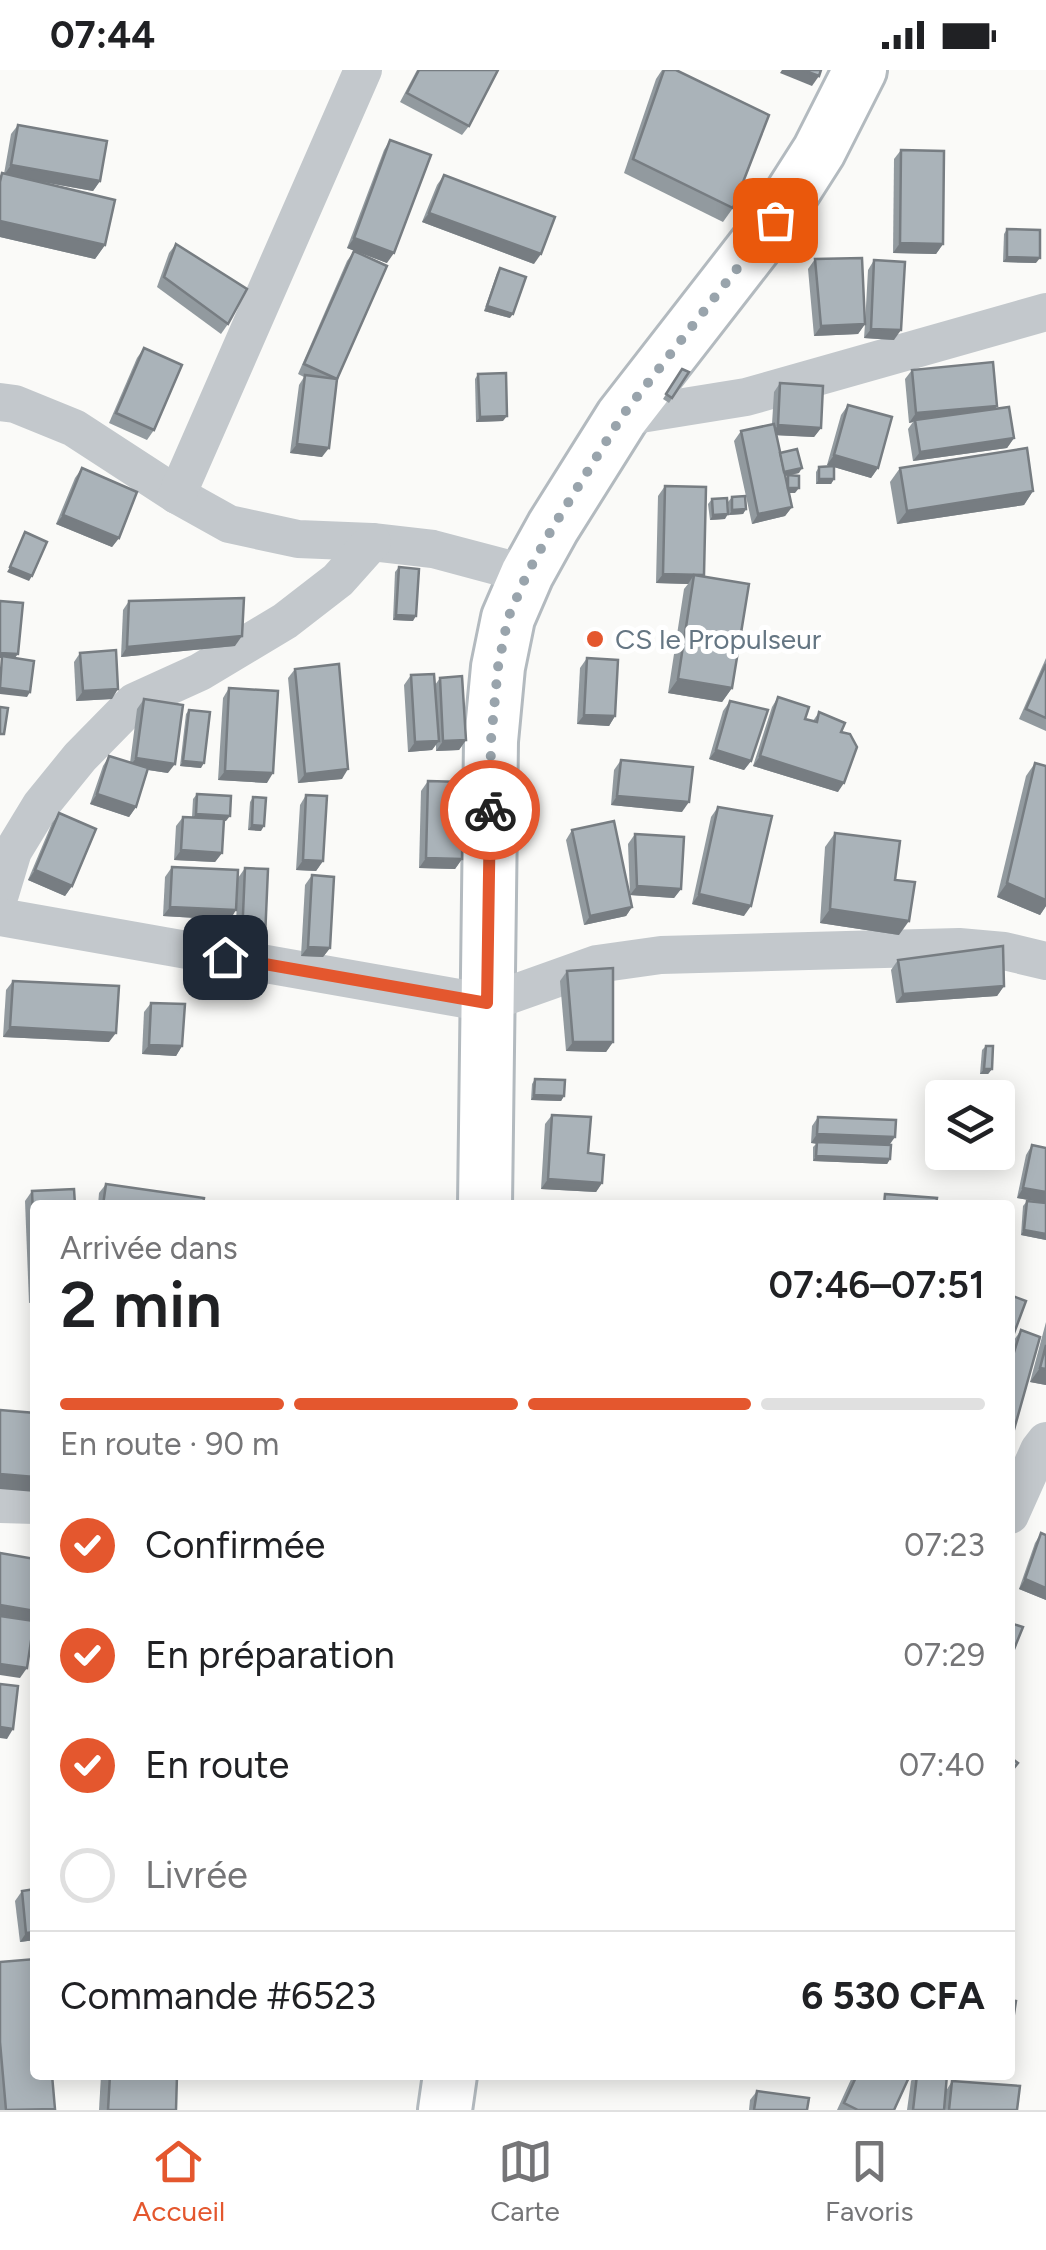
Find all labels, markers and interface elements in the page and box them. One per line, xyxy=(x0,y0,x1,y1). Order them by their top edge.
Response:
text: 07:44 xyxy=(50,12,155,58)
pin xyxy=(733,178,818,263)
icon: bag xyxy=(748,193,803,248)
place label: CS le Propulseur xyxy=(615,622,822,656)
marker: CS le Propulseur xyxy=(584,628,606,650)
courier xyxy=(440,760,540,860)
icon: bike xyxy=(463,783,518,838)
pin xyxy=(183,915,268,1000)
icon: home xyxy=(198,930,253,985)
map controls xyxy=(925,1080,1015,1170)
button: layers xyxy=(925,1080,1015,1170)
text: Arrivée dans xyxy=(60,1229,238,1267)
text: 07:46–07:51 xyxy=(768,1262,985,1308)
text: 2 min xyxy=(60,1265,222,1343)
text: En route · 90 m xyxy=(60,1425,279,1463)
icon: check xyxy=(60,1518,115,1573)
text: Confirmée xyxy=(145,1522,325,1568)
text: 07:23 xyxy=(904,1526,985,1564)
icon: check xyxy=(60,1628,115,1683)
text: En préparation xyxy=(145,1632,395,1678)
text: 07:29 xyxy=(903,1636,985,1674)
icon: check xyxy=(60,1738,115,1793)
text: En route xyxy=(145,1742,289,1788)
text: 07:40 xyxy=(899,1746,985,1784)
text: Livrée xyxy=(145,1852,248,1898)
text: Commande #6523 xyxy=(60,1973,376,2019)
text: 6 530 CFA xyxy=(801,1973,985,2019)
tab: Accueil xyxy=(133,2134,225,2228)
tab: Carte xyxy=(490,2134,560,2228)
tab: Favoris xyxy=(825,2134,913,2228)

